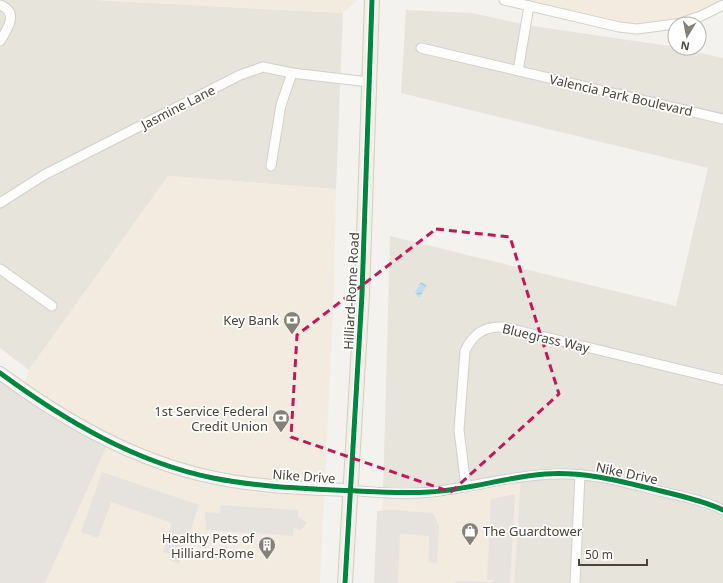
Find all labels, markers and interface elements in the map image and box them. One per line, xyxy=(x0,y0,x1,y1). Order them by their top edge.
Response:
north arrow xyxy=(667,16,707,56)
text: N xyxy=(679,38,691,55)
street label: Valencia Park Boulevard xyxy=(548,70,694,120)
street label: Jasmine Lane xyxy=(136,81,218,134)
street label: Hilliard-Rome Road xyxy=(339,232,363,350)
bank icon: Key Bank xyxy=(282,310,302,335)
place label: Key Bank xyxy=(223,311,279,329)
street label: Bluegrass Way xyxy=(501,319,592,357)
place label: 1st Service Federal Credit Union xyxy=(154,402,268,435)
bank icon: 1st Service Federal Credit Union xyxy=(271,408,291,433)
street label: Nike Drive xyxy=(594,458,660,488)
street label: Nike Drive xyxy=(272,465,336,487)
shop icon: The Guardtower xyxy=(460,521,480,546)
place label: The Guardtower xyxy=(483,522,583,540)
place label: Healthy Pets of Hilliard-Rome xyxy=(162,529,256,562)
building icon: Healthy Pets of Hilliard-Rome xyxy=(257,535,277,560)
scale bar xyxy=(579,541,647,567)
text: 50 m xyxy=(585,546,613,563)

